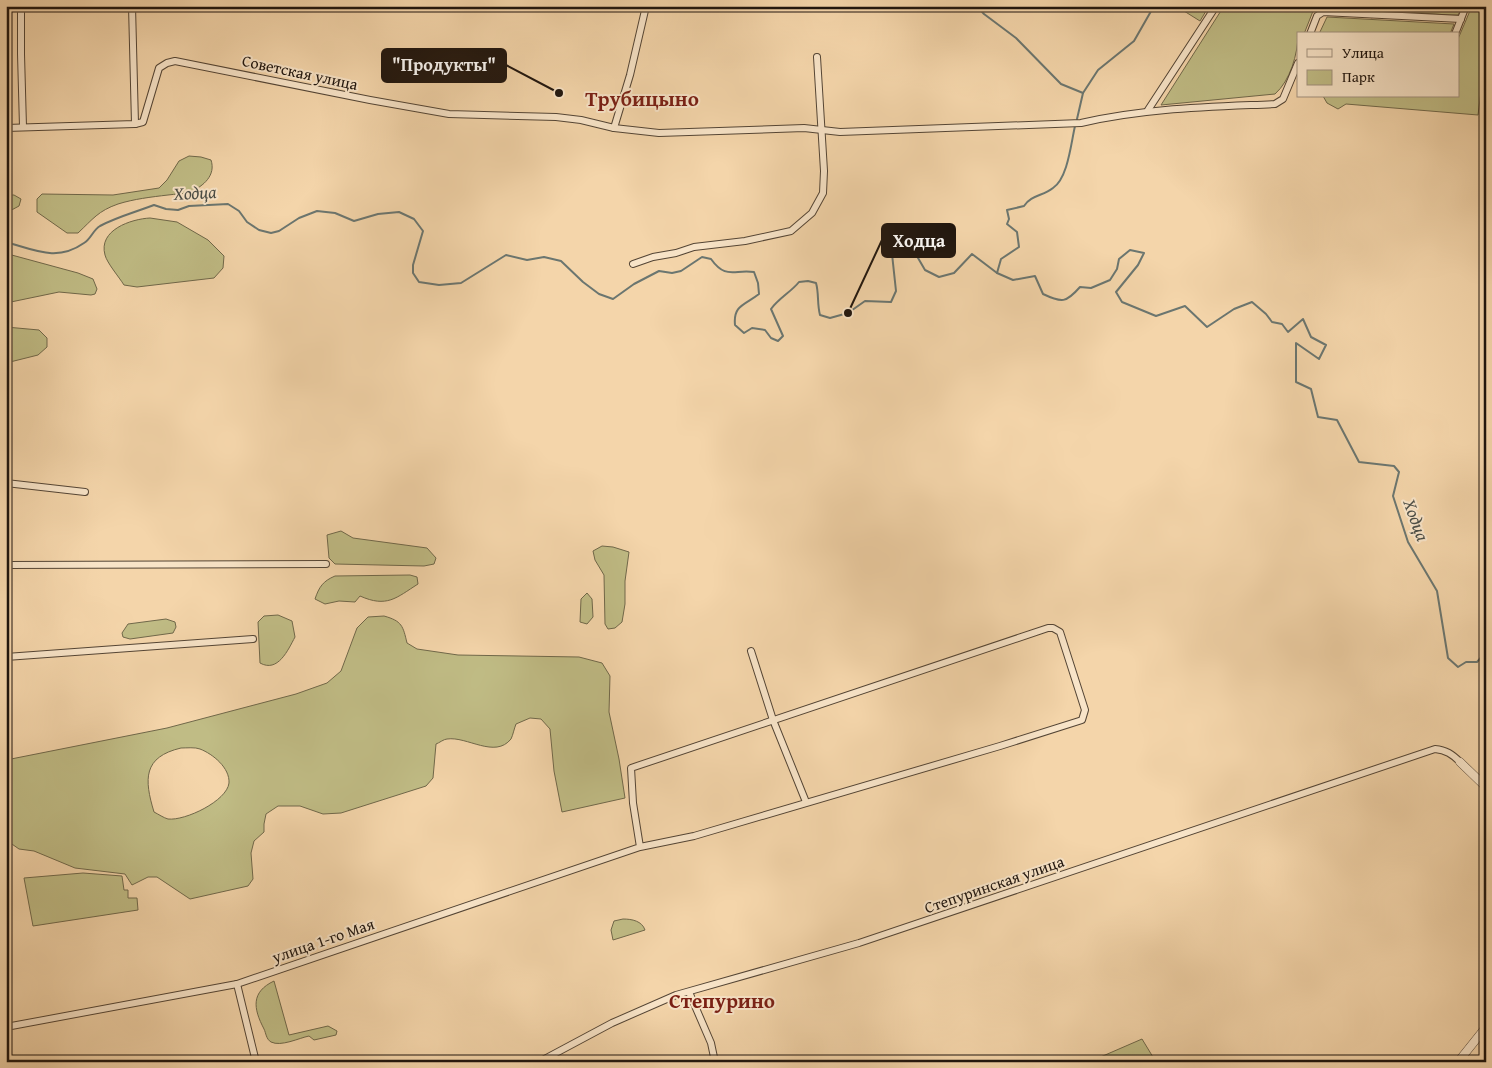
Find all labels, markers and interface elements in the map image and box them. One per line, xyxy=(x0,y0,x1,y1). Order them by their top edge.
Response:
legend xyxy=(1297,32,1460,98)
text: Улица xyxy=(1342,42,1385,63)
street label: Советская улица xyxy=(240,48,360,96)
callout: "Продукты" xyxy=(382,49,506,82)
text: "Продукты" xyxy=(392,51,496,78)
text: Парк xyxy=(1342,66,1375,87)
district label: Трубицыно xyxy=(585,83,699,114)
water label: Ходца xyxy=(172,178,218,207)
callout: Ходца xyxy=(882,224,955,257)
text: Ходца xyxy=(893,227,946,254)
water label: Ходца xyxy=(1396,494,1437,545)
street label: Степуринская улица xyxy=(921,849,1067,919)
street label: улица 1-го Мая xyxy=(268,911,377,969)
district label: Степурино xyxy=(669,985,775,1016)

